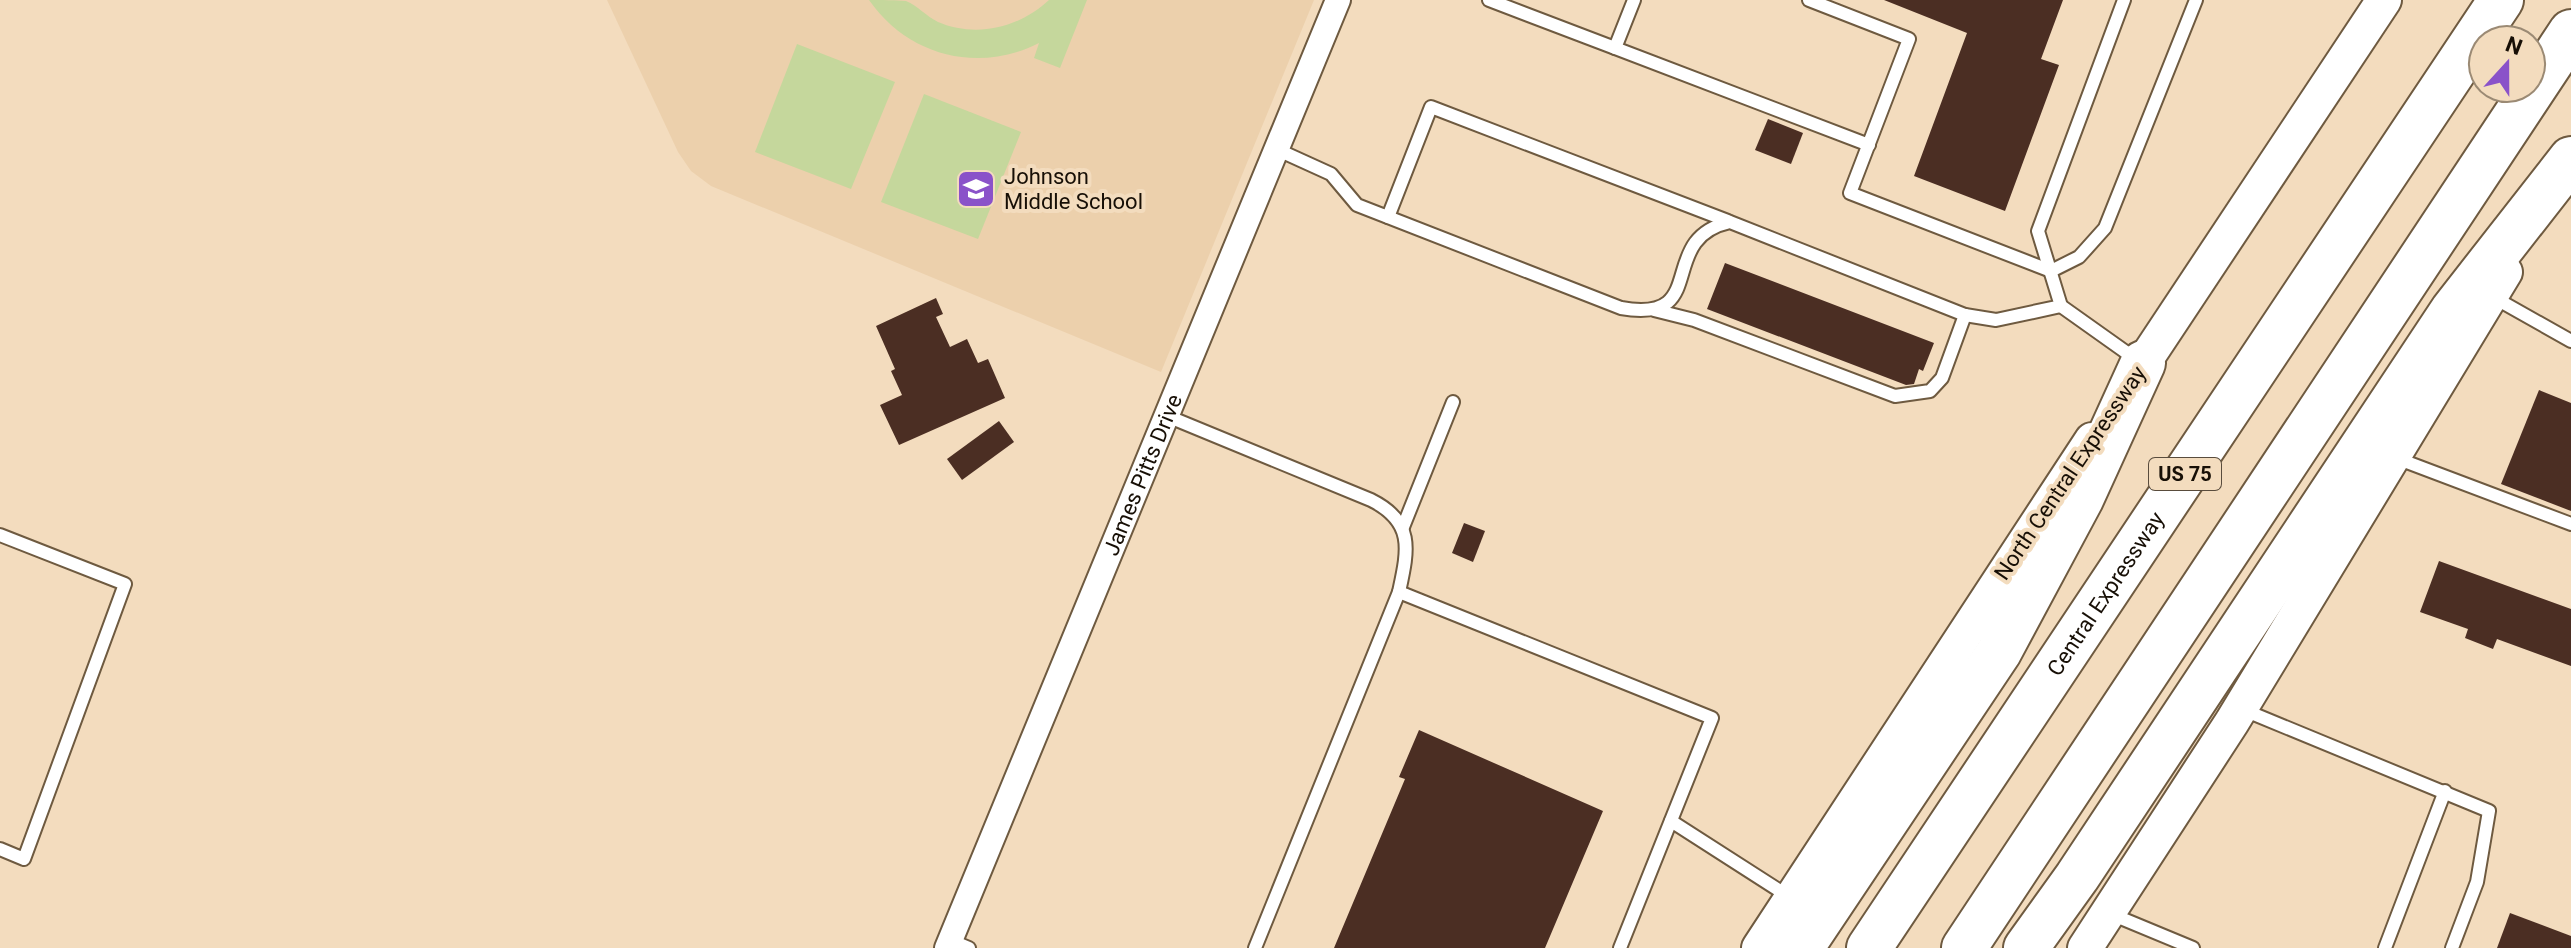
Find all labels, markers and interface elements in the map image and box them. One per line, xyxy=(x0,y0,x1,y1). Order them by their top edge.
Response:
north arrow xyxy=(2467,24,2547,104)
text: N xyxy=(2502,31,2526,60)
place label: Johnson Middle School xyxy=(1004,164,1143,214)
school or university icon: Johnson Middle School xyxy=(955,168,997,210)
street label: North Central Expressway xyxy=(1989,361,2151,585)
street label: James Pitts Drive xyxy=(1098,390,1187,559)
road number: US 75 xyxy=(2149,458,2221,490)
street label: Central Expressway xyxy=(2042,506,2169,680)

